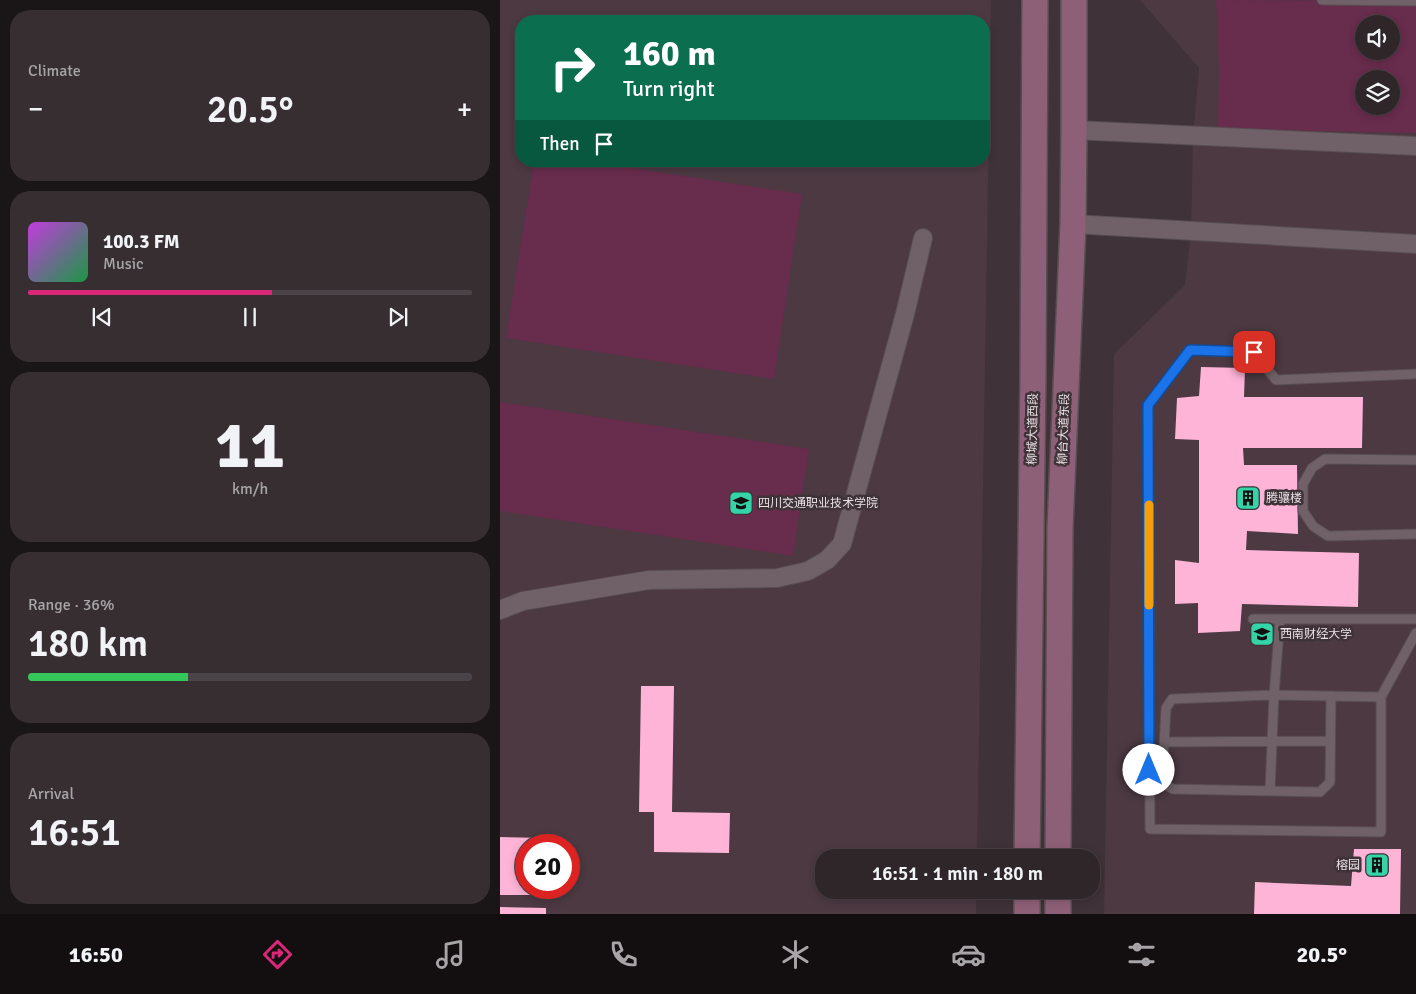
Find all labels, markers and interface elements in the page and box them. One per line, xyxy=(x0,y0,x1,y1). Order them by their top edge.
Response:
map controls xyxy=(1355,15,1400,115)
button: sound xyxy=(1355,15,1400,60)
text: 160 m xyxy=(623,32,716,75)
icon: right xyxy=(540,35,605,100)
text: Climate xyxy=(28,61,81,81)
button: layers xyxy=(1355,70,1400,115)
text: Turn right xyxy=(623,75,715,102)
text: 20.5° xyxy=(207,86,293,133)
text: − xyxy=(28,92,43,126)
text: + xyxy=(457,92,472,126)
icon: arrive xyxy=(590,130,618,158)
text: Then xyxy=(540,132,580,156)
text: 100.3 FM xyxy=(103,230,180,254)
text: Music xyxy=(103,254,144,274)
icon: previous xyxy=(88,303,116,331)
icon: pause xyxy=(236,303,264,331)
icon: next xyxy=(384,303,412,331)
pin xyxy=(1233,331,1275,373)
icon: arrive xyxy=(1240,338,1268,366)
street label: 柳城大道西段 xyxy=(1025,393,1041,465)
street label: 柳台大道东段 xyxy=(1055,393,1073,465)
text: 11 xyxy=(215,406,285,486)
text: km/h xyxy=(232,479,268,499)
building icon: 腾骧楼 xyxy=(1235,485,1261,511)
school or university icon: 四川交通职业技术学院 xyxy=(728,490,754,516)
place label: 腾骧楼 xyxy=(1266,491,1302,506)
place label: 四川交通职业技术学院 xyxy=(758,496,878,511)
text: Range · 36% xyxy=(28,595,114,615)
text: 180 km xyxy=(28,620,148,667)
school or university icon: 西南财经大学 xyxy=(1249,621,1275,647)
place label: 西南财经大学 xyxy=(1280,627,1352,642)
position arrow xyxy=(1122,743,1174,795)
text: Arrival xyxy=(28,784,74,804)
text: 16:51 xyxy=(28,809,121,856)
speed limit sign: 20 xyxy=(515,834,580,899)
building icon: 榕园 xyxy=(1364,852,1390,878)
place label: 榕园 xyxy=(1336,858,1360,873)
text: 16:51 · 1 min · 180 m xyxy=(872,862,1043,886)
icon: directions xyxy=(260,937,295,972)
icon: music xyxy=(433,937,468,972)
icon: phone xyxy=(606,937,641,972)
icon: climate xyxy=(778,937,813,972)
icon: car xyxy=(951,937,986,972)
icon: filters xyxy=(1124,937,1159,972)
text: 16:50 xyxy=(69,941,123,968)
text: 20.5° xyxy=(1296,941,1347,968)

